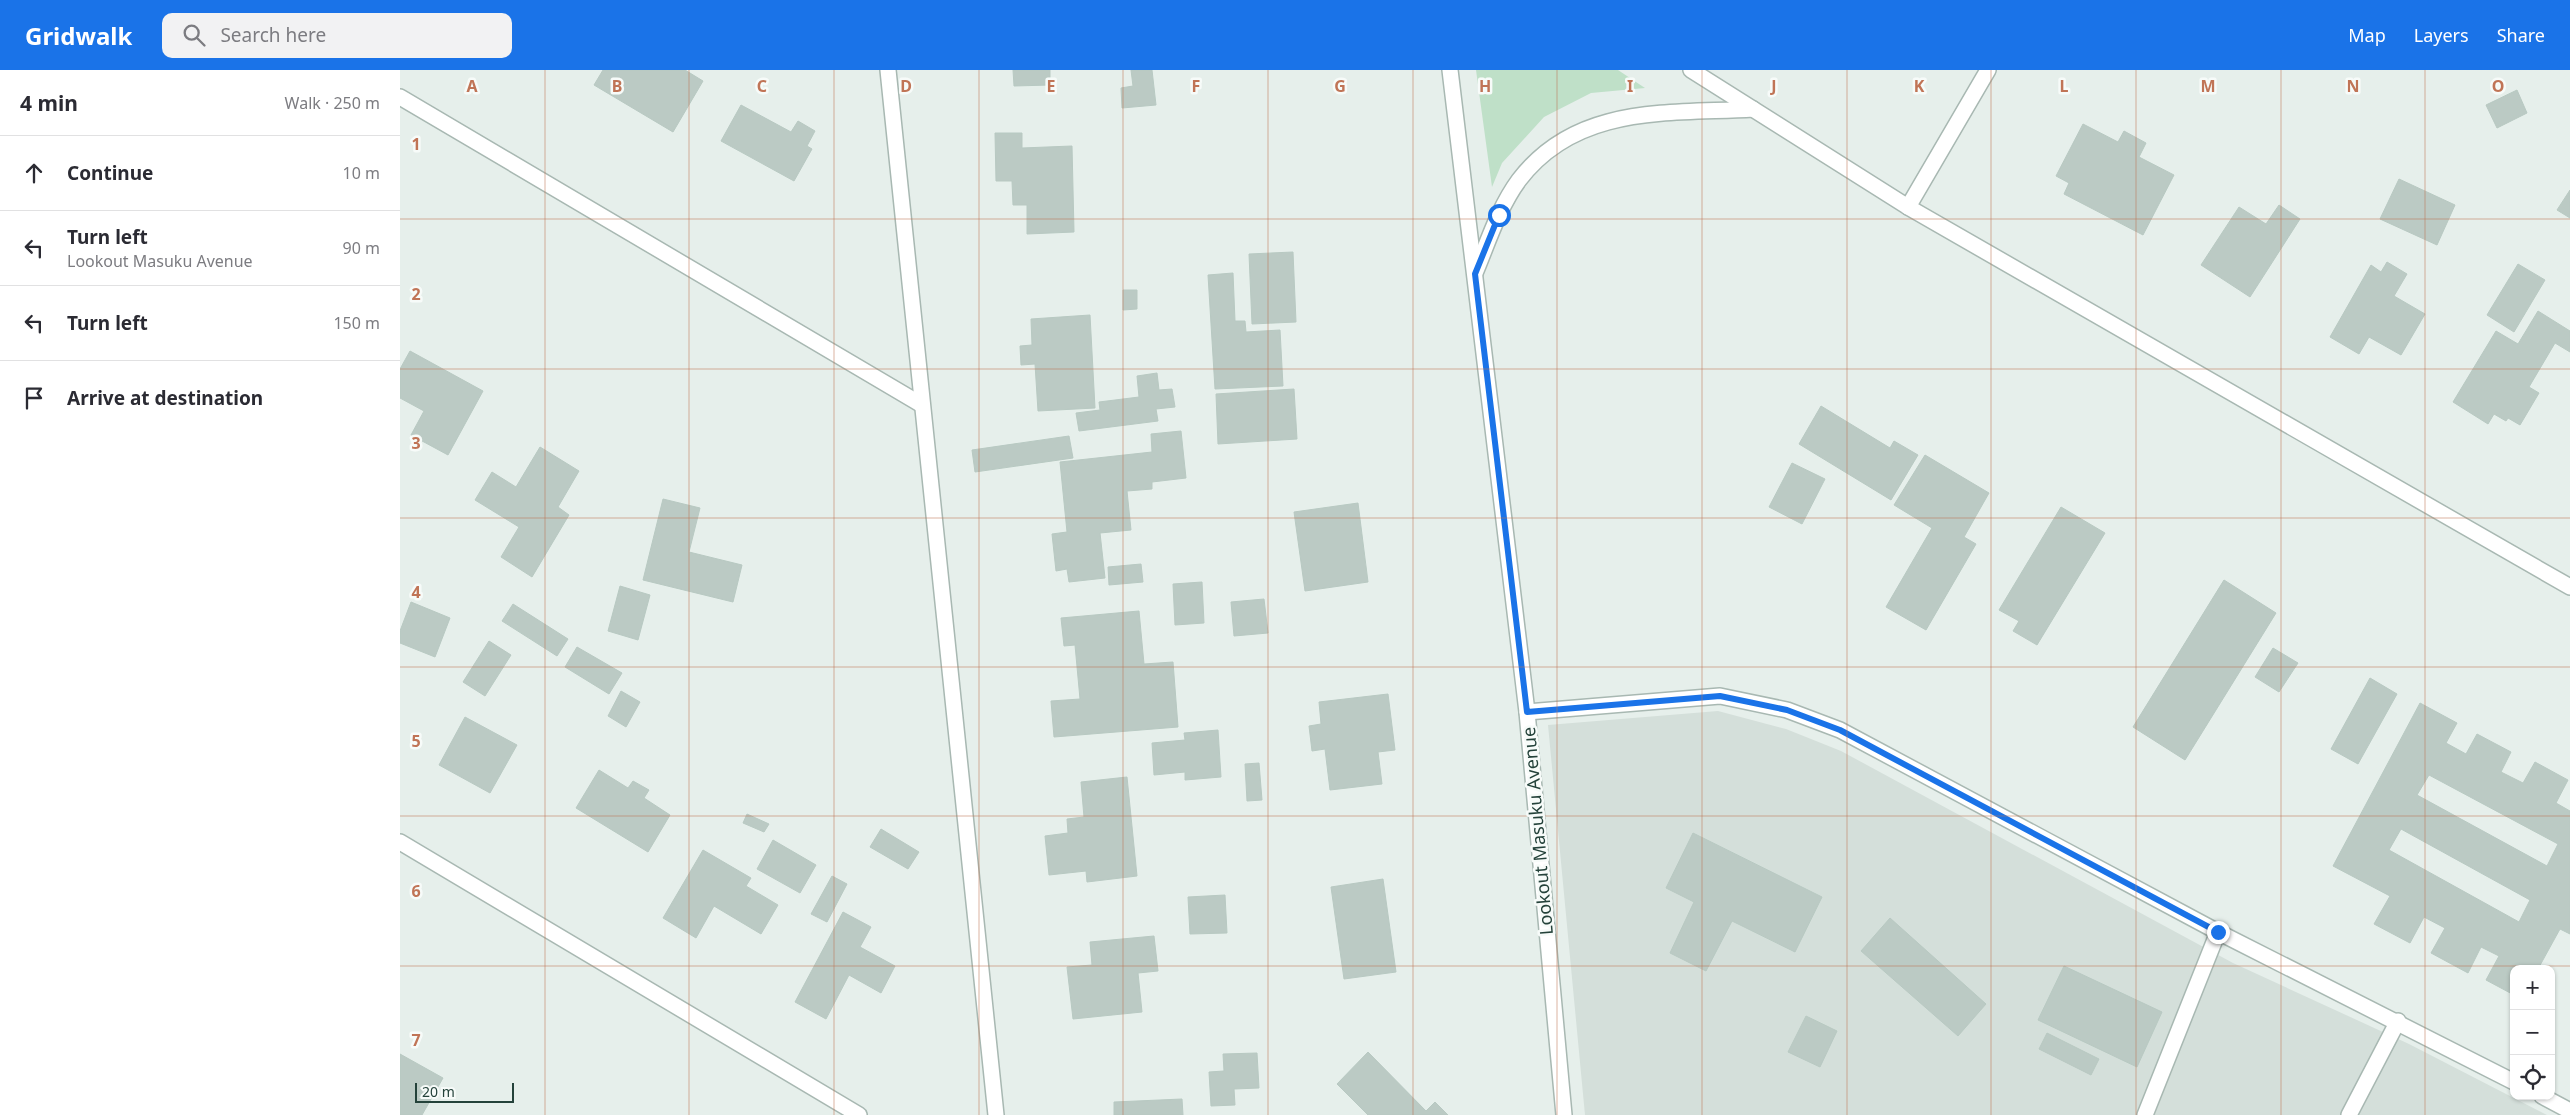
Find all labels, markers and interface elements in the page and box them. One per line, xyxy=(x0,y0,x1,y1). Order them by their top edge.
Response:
search box xyxy=(162,13,512,58)
text: Gridwalk xyxy=(25,19,132,52)
icon: search xyxy=(180,21,208,49)
text: Search here xyxy=(220,22,326,48)
text: Map xyxy=(2348,23,2386,47)
text: Layers xyxy=(2414,23,2469,47)
text: Share xyxy=(2497,23,2545,47)
text: A xyxy=(466,75,478,97)
text: B xyxy=(612,75,622,97)
text: C xyxy=(757,75,767,97)
text: D xyxy=(900,75,912,97)
text: E xyxy=(1047,75,1056,97)
text: F xyxy=(1192,75,1200,97)
text: G xyxy=(1334,75,1346,97)
text: H xyxy=(1479,75,1491,97)
text: I xyxy=(1627,75,1633,97)
text: J xyxy=(1769,75,1777,97)
text: K xyxy=(1914,75,1925,97)
text: L xyxy=(2060,75,2069,97)
text: M xyxy=(2200,75,2216,97)
text: N xyxy=(2346,75,2360,97)
text: O xyxy=(2492,75,2504,97)
text: 4 min xyxy=(20,89,78,117)
text: Walk · 250 m xyxy=(285,92,380,114)
text: 1 xyxy=(411,133,421,155)
icon: ahead xyxy=(20,159,48,187)
text: Continue xyxy=(67,160,153,186)
text: 10 m xyxy=(343,162,380,184)
route start xyxy=(1488,204,1511,227)
text: Turn left xyxy=(67,224,148,250)
icon: left xyxy=(20,234,48,262)
text: 90 m xyxy=(343,237,380,259)
text: Lookout Masuku Avenue xyxy=(67,250,253,272)
text: 2 xyxy=(411,283,421,305)
icon: left xyxy=(20,309,48,337)
text: Turn left xyxy=(67,310,148,336)
text: 150 m xyxy=(333,312,380,334)
icon: arrive xyxy=(20,384,48,412)
text: Arrive at destination xyxy=(67,385,263,411)
text: 3 xyxy=(411,432,421,454)
text: 4 xyxy=(411,581,421,603)
street label: Lookout Masuku Avenue xyxy=(1516,726,1558,936)
text: 5 xyxy=(411,730,421,752)
text: 6 xyxy=(411,880,421,902)
route end xyxy=(2207,921,2230,944)
map controls xyxy=(2510,965,2555,1100)
button: + xyxy=(2510,965,2555,1010)
button: − xyxy=(2510,1010,2555,1055)
text: 7 xyxy=(411,1029,421,1051)
button: locate xyxy=(2510,1055,2555,1100)
scale bar xyxy=(415,1080,514,1103)
text: 20 m xyxy=(422,1082,455,1101)

